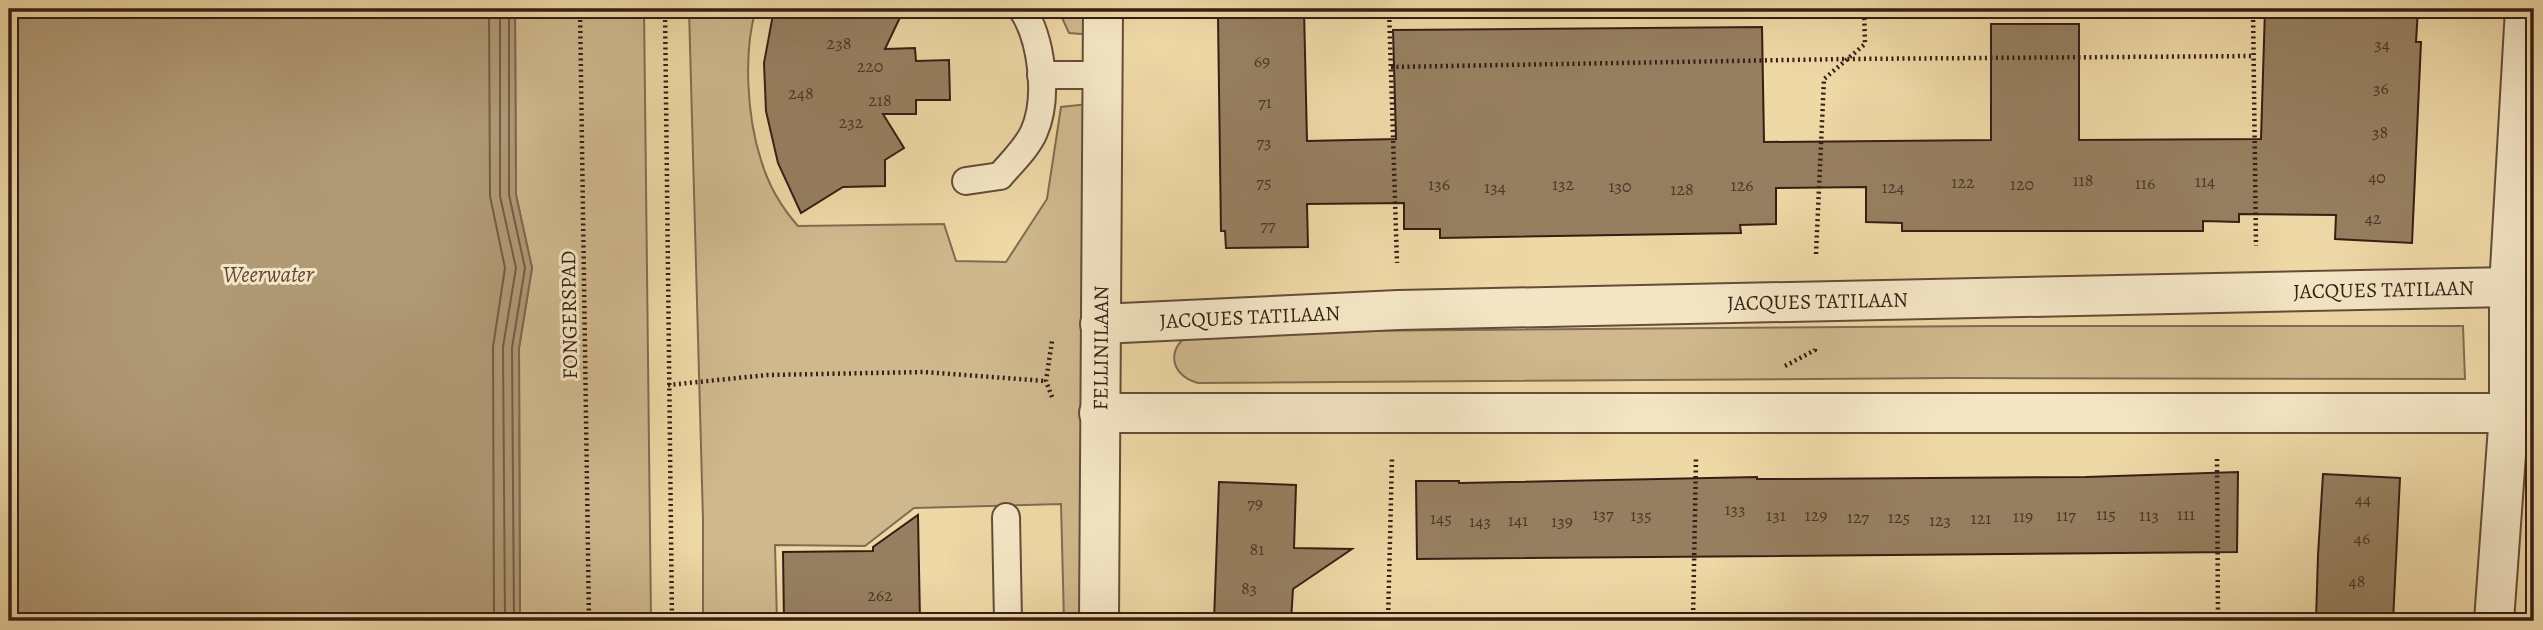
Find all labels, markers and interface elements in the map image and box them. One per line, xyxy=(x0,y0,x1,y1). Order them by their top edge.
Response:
house number: 238 xyxy=(827,31,851,55)
house number: 34 xyxy=(2374,32,2390,56)
house number: 69 xyxy=(1254,49,1270,73)
house number: 220 xyxy=(857,54,883,78)
house number: 36 xyxy=(2373,76,2389,100)
house number: 248 xyxy=(788,81,814,105)
house number: 218 xyxy=(868,88,892,112)
house number: 71 xyxy=(1258,90,1272,114)
house number: 232 xyxy=(839,110,864,134)
house number: 38 xyxy=(2372,120,2388,144)
house number: 73 xyxy=(1256,130,1272,154)
house number: 40 xyxy=(2368,165,2386,189)
house number: 118 xyxy=(2072,168,2094,192)
house number: 114 xyxy=(2195,169,2215,193)
house number: 75 xyxy=(1256,170,1272,194)
house number: 122 xyxy=(1951,170,1975,194)
house number: 116 xyxy=(2135,171,2155,195)
house number: 136 xyxy=(1428,172,1450,196)
house number: 132 xyxy=(1552,172,1575,196)
house number: 120 xyxy=(2010,172,2034,196)
house number: 126 xyxy=(1730,173,1754,197)
house number: 130 xyxy=(1608,174,1632,198)
house number: 134 xyxy=(1484,175,1506,199)
house number: 124 xyxy=(1882,175,1904,199)
house number: 128 xyxy=(1670,177,1694,201)
house number: 42 xyxy=(2365,206,2382,230)
house number: 77 xyxy=(1260,213,1276,237)
street label: FONGERSPAD xyxy=(554,250,584,380)
water label: Weerwater xyxy=(222,259,315,290)
street label: JACQUES TATILAAN xyxy=(2293,274,2474,305)
street label: JACQUES TATILAAN xyxy=(1727,285,1908,317)
street label: FELLINILAAN xyxy=(1086,286,1115,410)
street label: JACQUES TATILAAN xyxy=(1159,299,1341,335)
house number: 44 xyxy=(2355,487,2371,511)
house number: 79 xyxy=(1247,491,1263,515)
house number: 133 xyxy=(1724,497,1746,521)
house number: 137 xyxy=(1592,502,1614,526)
house number: 115 xyxy=(2096,502,2116,526)
house number: 111 xyxy=(2177,502,2195,526)
house number: 135 xyxy=(1630,503,1652,527)
house number: 131 xyxy=(1766,503,1786,527)
house number: 129 xyxy=(1805,503,1827,527)
house number: 117 xyxy=(2056,503,2076,527)
house number: 113 xyxy=(2139,503,2159,527)
house number: 119 xyxy=(2013,504,2033,528)
house number: 127 xyxy=(1847,505,1870,529)
house number: 125 xyxy=(1888,505,1910,529)
house number: 145 xyxy=(1430,506,1452,530)
house number: 121 xyxy=(1971,506,1991,530)
house number: 141 xyxy=(1508,508,1528,532)
house number: 123 xyxy=(1929,508,1951,532)
house number: 143 xyxy=(1469,509,1491,533)
house number: 139 xyxy=(1551,509,1573,533)
house number: 46 xyxy=(2354,526,2370,550)
house number: 81 xyxy=(1250,537,1264,561)
house number: 48 xyxy=(2349,569,2365,593)
house number: 83 xyxy=(1241,576,1257,600)
house number: 262 xyxy=(867,583,893,607)

